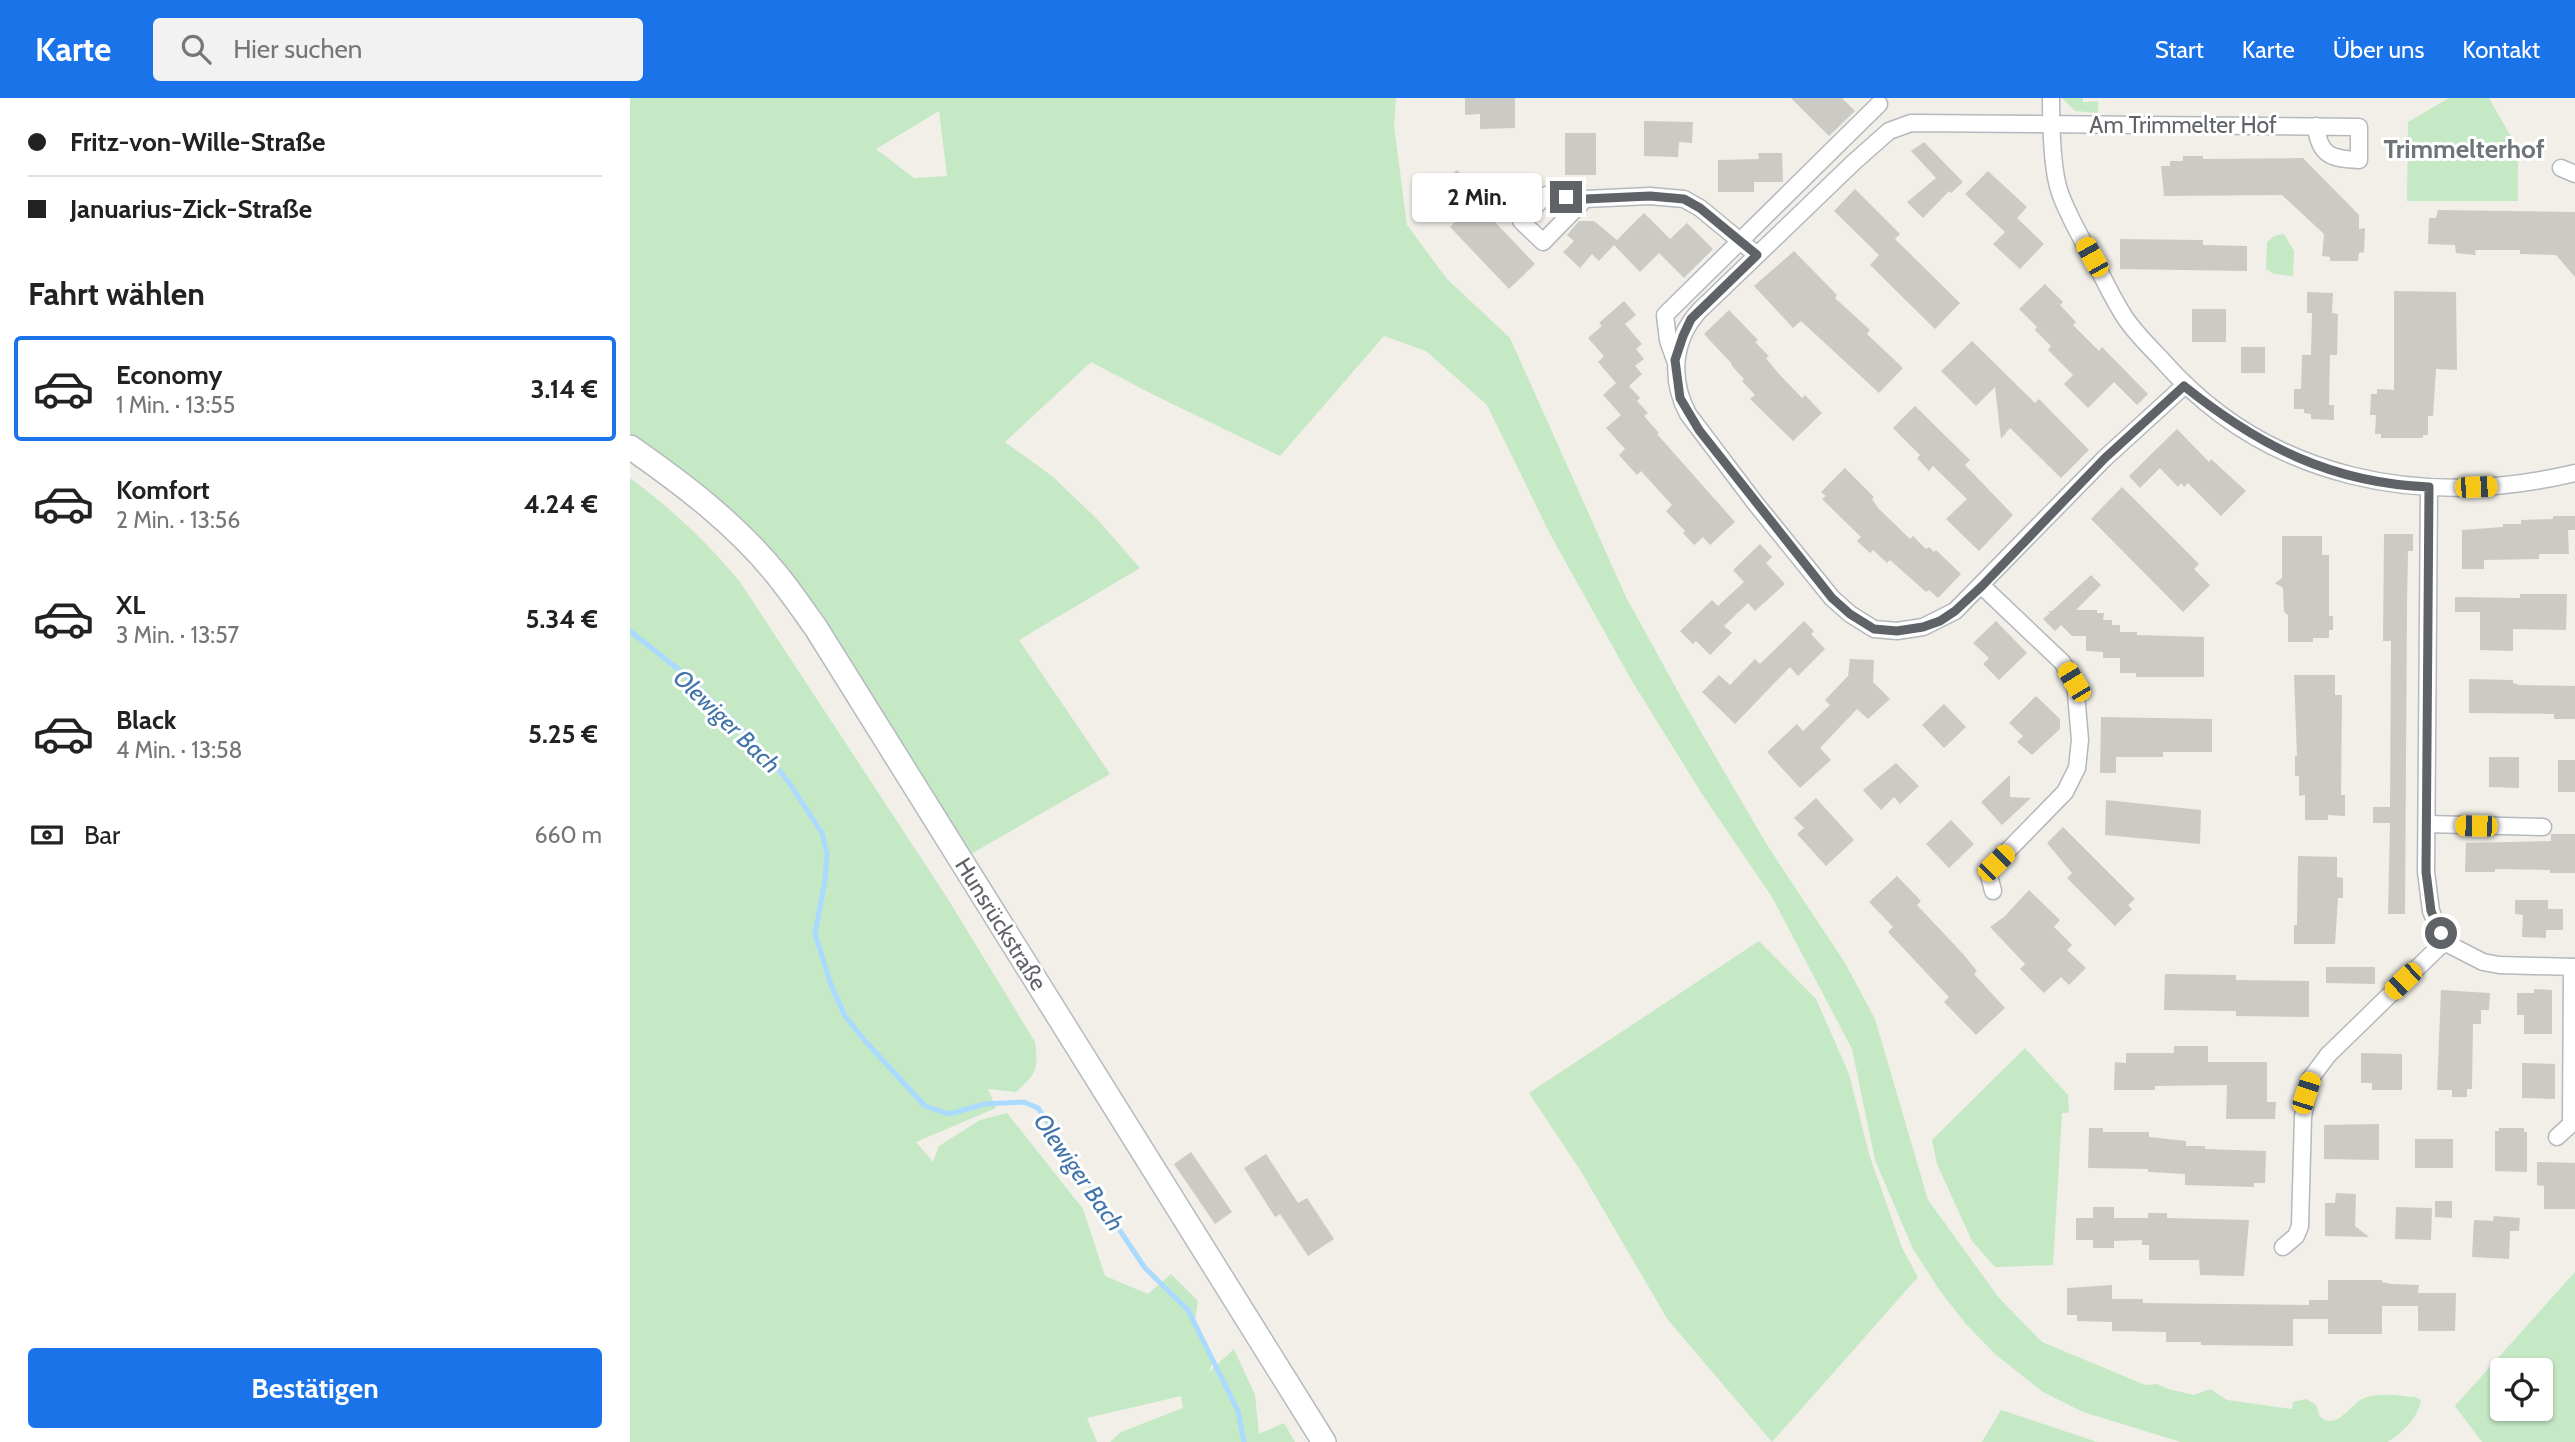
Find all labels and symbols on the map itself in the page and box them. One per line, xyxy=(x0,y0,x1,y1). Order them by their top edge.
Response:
street label: Am Trimmelter Hof xyxy=(2089,111,2277,139)
district label: Trimmelterhof xyxy=(2383,133,2545,165)
callout: 2 Min. xyxy=(1412,172,1542,222)
route end xyxy=(1550,181,1582,213)
car xyxy=(2073,234,2112,280)
car xyxy=(2455,476,2498,498)
car xyxy=(2055,659,2094,705)
water label: Olewiger Bach xyxy=(668,663,786,779)
car xyxy=(2455,815,2498,837)
car xyxy=(1974,841,2019,885)
street label: Hunsrückstraße xyxy=(949,853,1053,996)
route start xyxy=(2425,917,2457,949)
car xyxy=(2381,959,2426,1003)
car xyxy=(2290,1070,2323,1116)
water label: Olewiger Bach xyxy=(1028,1107,1130,1237)

